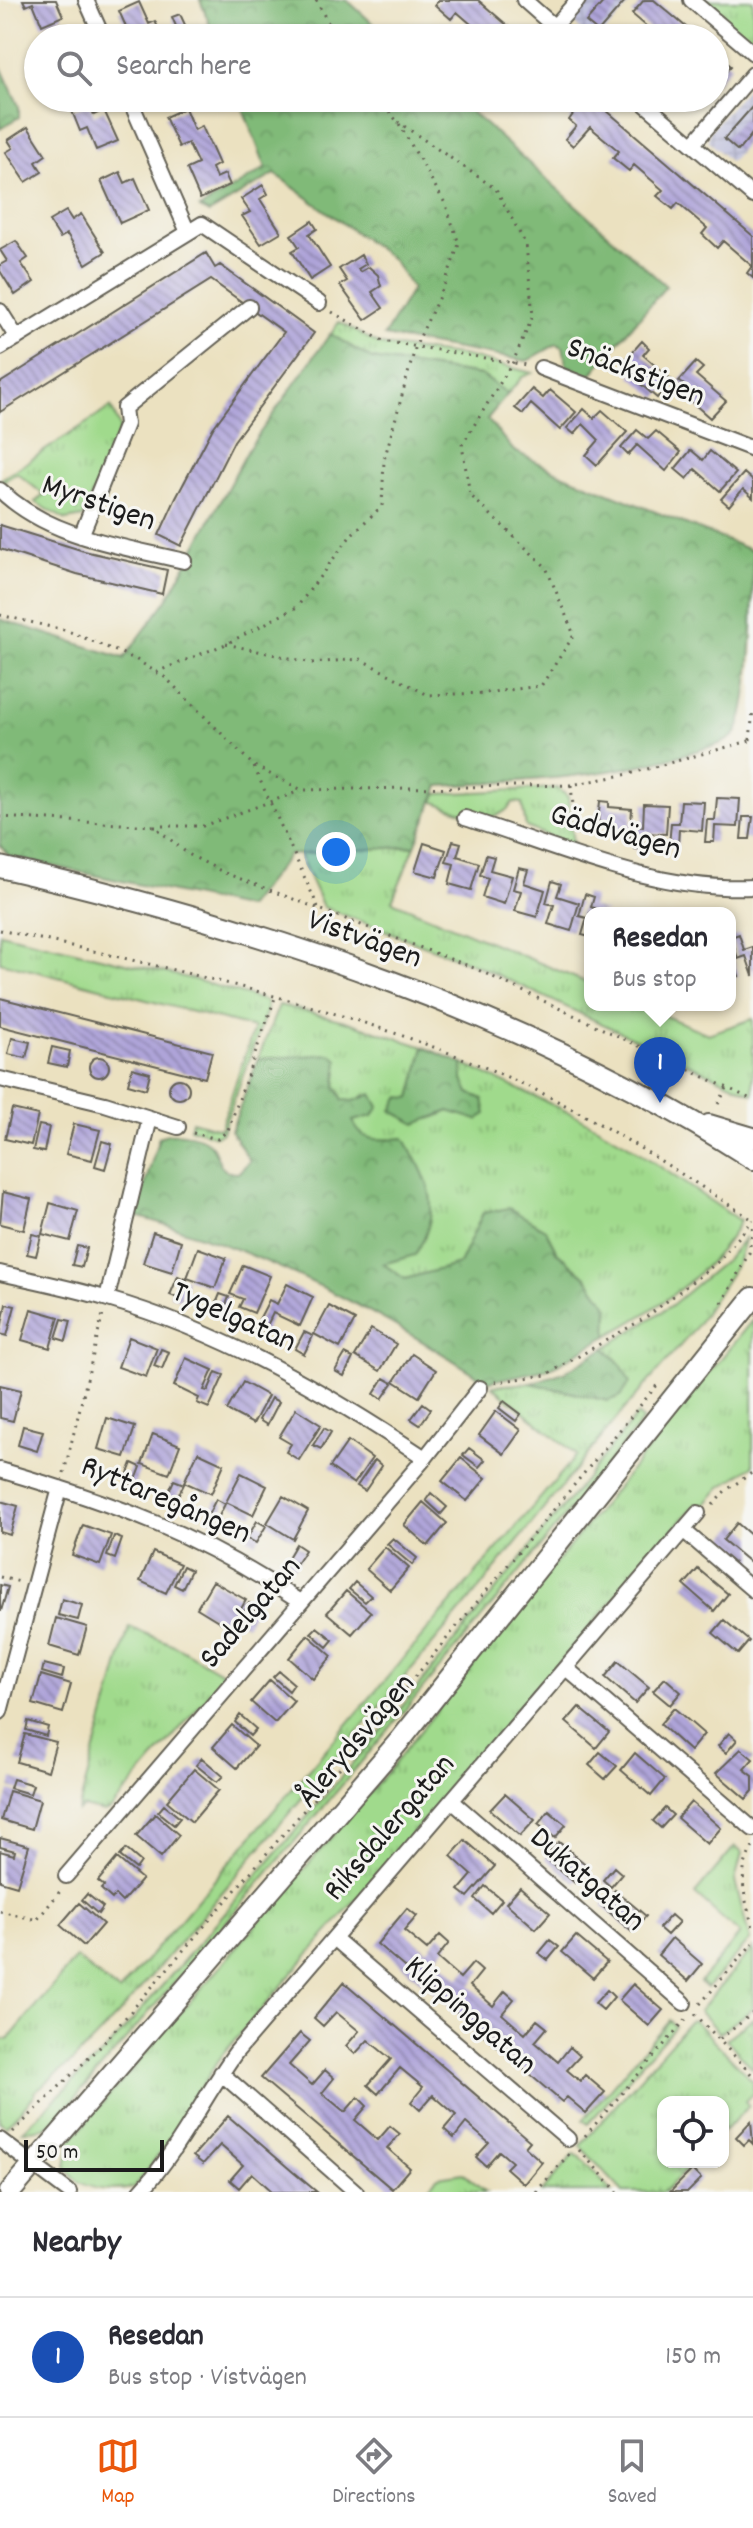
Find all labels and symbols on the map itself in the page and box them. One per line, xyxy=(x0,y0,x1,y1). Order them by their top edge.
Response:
street label: Snäckstigen xyxy=(559,327,711,421)
street label: Myrstigen xyxy=(35,464,161,546)
street label: Gäddvägen xyxy=(544,793,686,875)
your location xyxy=(316,832,356,872)
street label: Vistvägen xyxy=(300,899,428,983)
pin: 1 xyxy=(634,1037,686,1103)
street label: Tygelgatan xyxy=(163,1271,303,1367)
street label: Ryttaregången xyxy=(73,1446,257,1558)
street label: Sadelgatan xyxy=(190,1547,314,1681)
street label: Ålerydsvägen xyxy=(288,1664,428,1820)
street label: Riksdalergatan xyxy=(314,1745,468,1913)
street label: Dukatgatan xyxy=(518,1817,654,1945)
street label: Klippinggatan xyxy=(392,1946,546,2088)
scale bar xyxy=(24,2136,164,2172)

